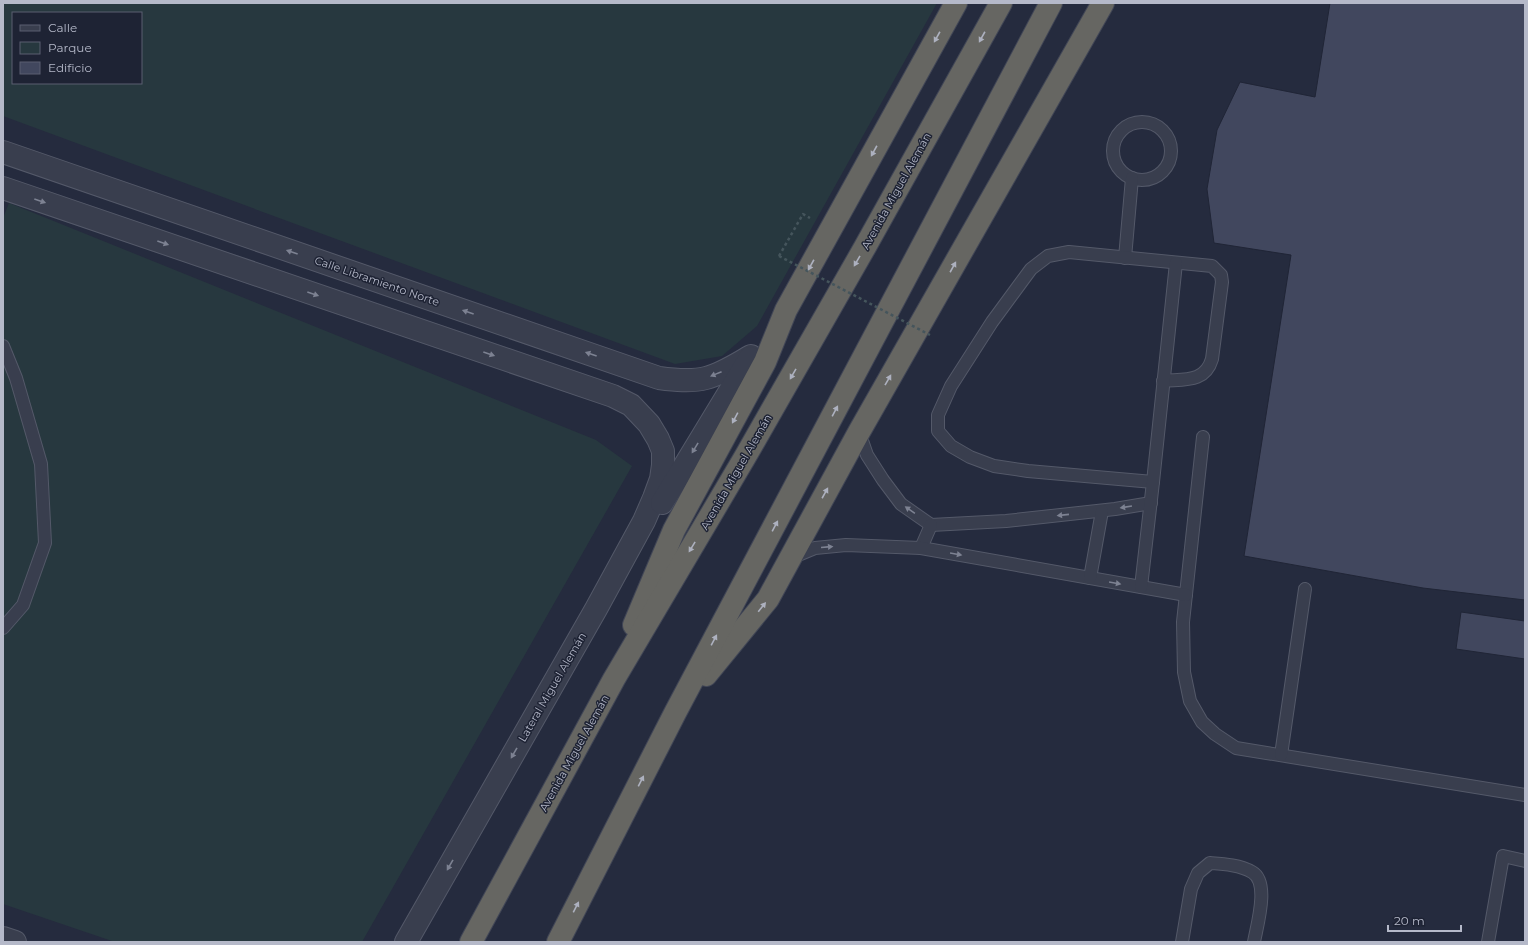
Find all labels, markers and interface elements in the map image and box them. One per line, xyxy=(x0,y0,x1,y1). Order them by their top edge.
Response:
legend xyxy=(12,12,142,84)
text: Calle xyxy=(48,20,77,35)
one-way arrow xyxy=(933,31,940,43)
one-way arrow xyxy=(978,31,985,43)
text: Parque xyxy=(48,40,92,55)
text: Edificio xyxy=(48,60,92,75)
street label: Avenida Miguel Alemán xyxy=(858,130,934,252)
one-way arrow xyxy=(870,145,877,157)
one-way arrow xyxy=(34,198,46,204)
one-way arrow xyxy=(157,240,169,246)
one-way arrow xyxy=(286,248,298,254)
street label: Calle Libramiento Norte xyxy=(313,253,442,309)
one-way arrow xyxy=(854,255,861,267)
one-way arrow xyxy=(808,259,814,270)
one-way arrow xyxy=(950,261,957,273)
one-way arrow xyxy=(307,291,319,297)
one-way arrow xyxy=(462,309,474,315)
one-way arrow xyxy=(483,351,495,357)
one-way arrow xyxy=(585,351,597,357)
one-way arrow xyxy=(789,368,796,380)
one-way arrow xyxy=(710,371,722,377)
one-way arrow xyxy=(885,374,892,386)
one-way arrow xyxy=(832,405,839,416)
street label: Avenida Miguel Alemán xyxy=(697,412,775,532)
one-way arrow xyxy=(731,413,738,424)
one-way arrow xyxy=(691,443,699,453)
one-way arrow xyxy=(822,487,828,499)
one-way arrow xyxy=(1120,504,1132,510)
one-way arrow xyxy=(905,506,915,514)
one-way arrow xyxy=(1057,511,1069,518)
one-way arrow xyxy=(771,520,778,531)
one-way arrow xyxy=(689,541,696,553)
one-way arrow xyxy=(821,544,833,551)
one-way arrow xyxy=(950,552,962,558)
one-way arrow xyxy=(1109,580,1121,586)
one-way arrow xyxy=(757,601,766,612)
street label: Lateral Miguel Alemán xyxy=(515,630,589,744)
one-way arrow xyxy=(710,635,717,646)
street label: Avenida Miguel Alemán xyxy=(536,692,612,814)
one-way arrow xyxy=(511,747,518,758)
one-way arrow xyxy=(638,775,644,786)
one-way arrow xyxy=(447,859,453,871)
one-way arrow xyxy=(572,902,579,913)
scale bar xyxy=(1388,907,1461,933)
text: 20 m xyxy=(1394,913,1425,928)

